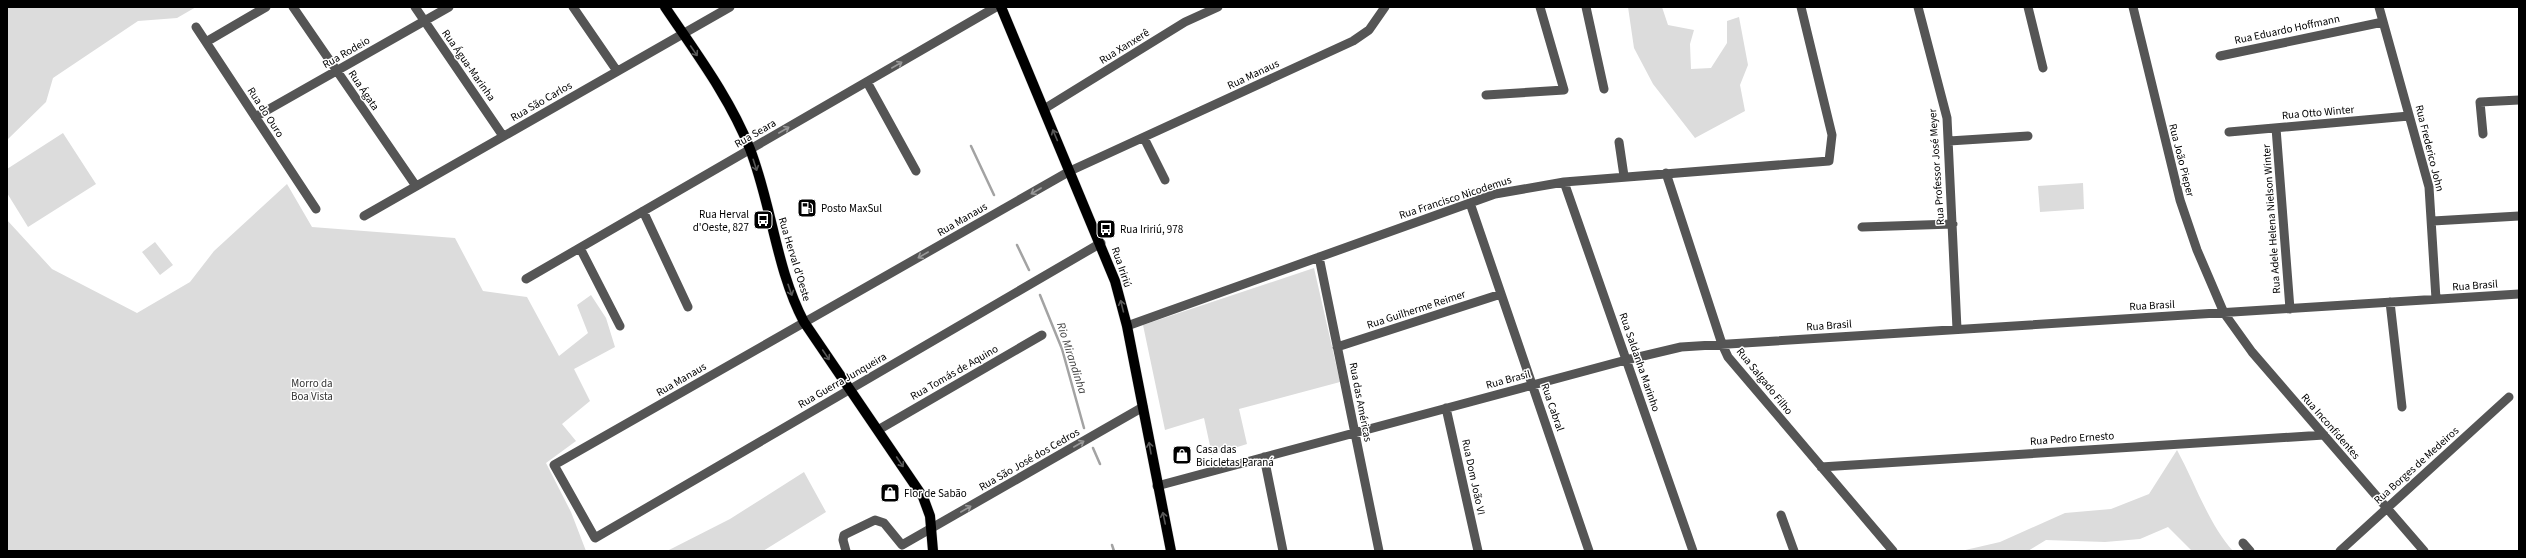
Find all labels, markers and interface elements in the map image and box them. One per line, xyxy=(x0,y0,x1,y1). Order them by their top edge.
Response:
street label: Rua Eduardo Hoffmann xyxy=(2233,11,2341,48)
street label: Rua Xanxerê xyxy=(1096,25,1153,68)
street label: Rua Água-Marinha xyxy=(438,27,499,104)
street label: Rua Rodeio xyxy=(320,33,373,72)
one-way arrow xyxy=(691,45,699,57)
street label: Rua Manaus xyxy=(1225,56,1282,93)
one-way arrow xyxy=(890,60,902,68)
street label: Rua Ágata xyxy=(345,67,383,113)
street label: Rua São Carlos xyxy=(508,78,575,125)
street label: Rua do Ouro xyxy=(244,84,287,140)
street label: Rua Otto Winter xyxy=(2281,102,2355,123)
street label: Rua Frederico John xyxy=(2412,103,2448,193)
street label: Rua Professor José Meyer xyxy=(1925,108,1948,226)
street label: Rua Seara xyxy=(732,115,779,151)
street label: Rua João Pieper xyxy=(2165,122,2198,198)
one-way arrow xyxy=(778,125,790,133)
one-way arrow xyxy=(1051,130,1059,142)
street label: Rua Adele Helena Nielson Winter xyxy=(2259,144,2284,294)
one-way arrow xyxy=(752,159,760,171)
street label: Rua Francisco Nicodemus xyxy=(1397,172,1514,223)
one-way arrow xyxy=(1030,187,1042,195)
fuel station icon: Posto MaxSul xyxy=(796,197,818,219)
street label: Rua Manaus xyxy=(934,199,990,240)
place label: Posto MaxSul xyxy=(821,201,882,216)
place label: Rua Herval d'Oeste, 827 xyxy=(693,207,749,235)
bus stop icon: Rua Herval d'Oeste, 827 xyxy=(752,209,774,231)
street label: Rua Herval d'Oeste xyxy=(775,215,815,304)
bus stop icon: Rua Iririú, 978 xyxy=(1095,218,1117,240)
place label: Rua Iririú, 978 xyxy=(1120,222,1184,237)
street label: Rua Iririú xyxy=(1108,245,1135,289)
one-way arrow xyxy=(917,251,929,259)
street label: Rua Brasil xyxy=(2452,276,2499,295)
one-way arrow xyxy=(786,284,794,296)
street label: Rua Guilherme Reimer xyxy=(1365,286,1468,333)
street label: Rua Brasil xyxy=(2129,297,2175,314)
one-way arrow xyxy=(1118,300,1126,313)
street label: Rua Saldanha Marinho xyxy=(1616,311,1663,414)
street label: Rua Brasil xyxy=(1806,316,1853,335)
water label: Rio Mirandinha xyxy=(1052,320,1091,397)
street label: Rua Tomás de Aquino xyxy=(908,341,1001,404)
street label: Rua Salgado Filho xyxy=(1733,345,1796,418)
street label: Rua Guerra Junqueira xyxy=(795,349,889,412)
one-way arrow xyxy=(822,349,830,360)
street label: Rua Manaus xyxy=(653,359,709,400)
street label: Rua das Américas xyxy=(1345,361,1376,443)
street label: Rua Brasil xyxy=(1484,366,1532,393)
park label: Morro da Boa Vista xyxy=(291,376,333,404)
street label: Rua Cabral xyxy=(1537,381,1568,433)
street label: Rua Inconfidentes xyxy=(2298,390,2364,463)
street label: Rua Borges de Medeiros xyxy=(2371,423,2462,508)
street label: Rua São José dos Cedros xyxy=(976,424,1083,494)
street label: Rua Pedro Ernesto xyxy=(2029,428,2115,449)
street label: Rua Dom João VI xyxy=(1458,438,1489,517)
one-way arrow xyxy=(1073,440,1085,448)
one-way arrow xyxy=(1146,442,1154,455)
place label: Casa das Bicicletas Paraná xyxy=(1196,442,1274,470)
shop icon: Casa das Bicicletas Paraná xyxy=(1171,444,1193,466)
one-way arrow xyxy=(896,456,904,467)
shop icon: Flor de Sabão xyxy=(879,482,901,504)
place label: Flor de Sabão xyxy=(904,486,967,501)
one-way arrow xyxy=(960,504,972,512)
one-way arrow xyxy=(1160,512,1168,525)

